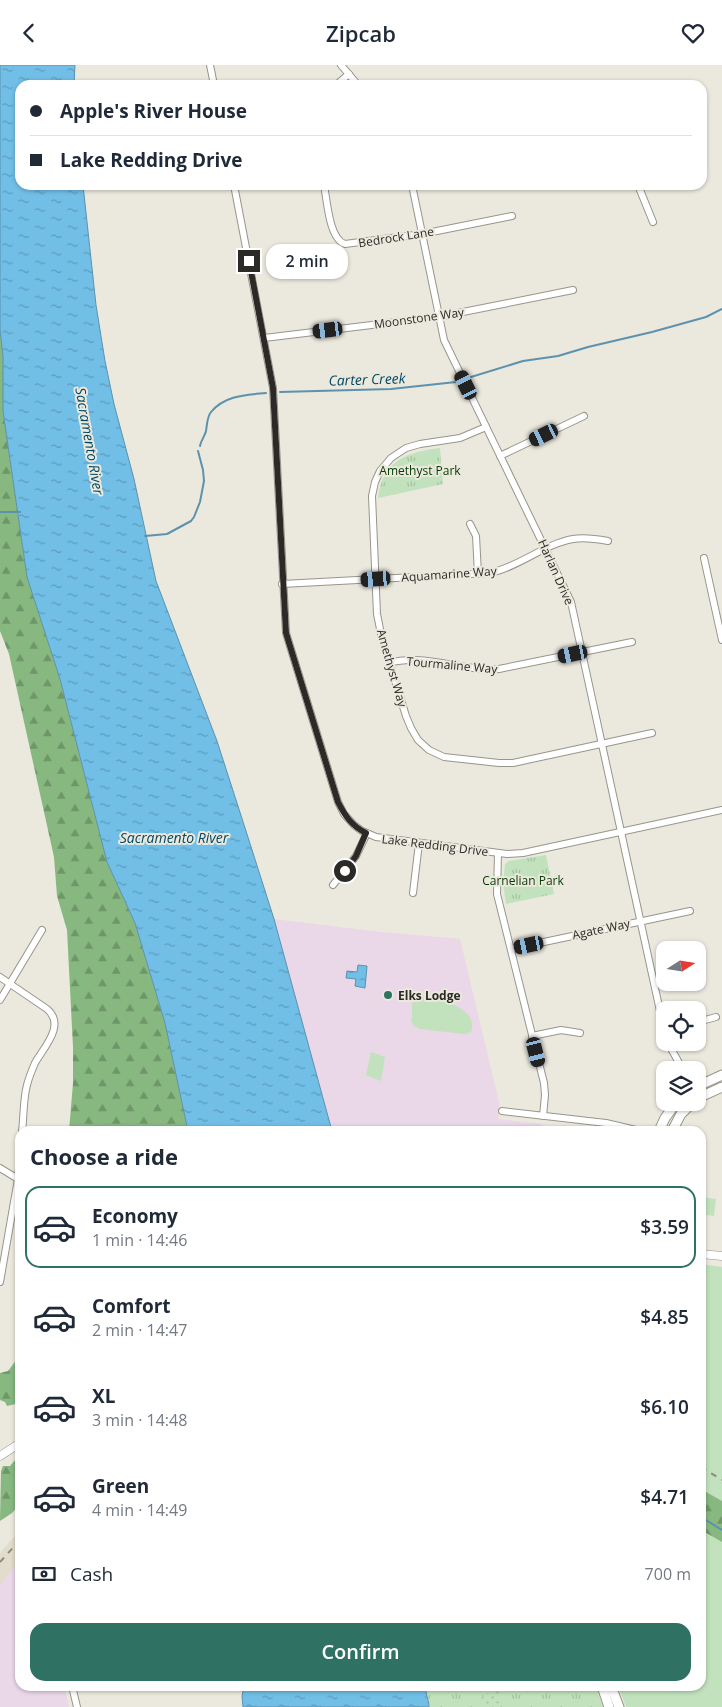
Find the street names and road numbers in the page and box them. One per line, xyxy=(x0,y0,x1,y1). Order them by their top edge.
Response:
street label: Bedrock Lane xyxy=(357,223,435,251)
street label: Moonstone Way xyxy=(373,303,466,333)
street label: Harlan Drive xyxy=(534,537,578,608)
street label: Aquamarine Way xyxy=(401,562,498,586)
street label: Amethyst Way xyxy=(373,627,411,710)
street label: Tourmaline Way xyxy=(406,653,499,678)
street label: Lake Redding Drive xyxy=(381,830,490,860)
street label: Agate Way xyxy=(571,914,632,943)

